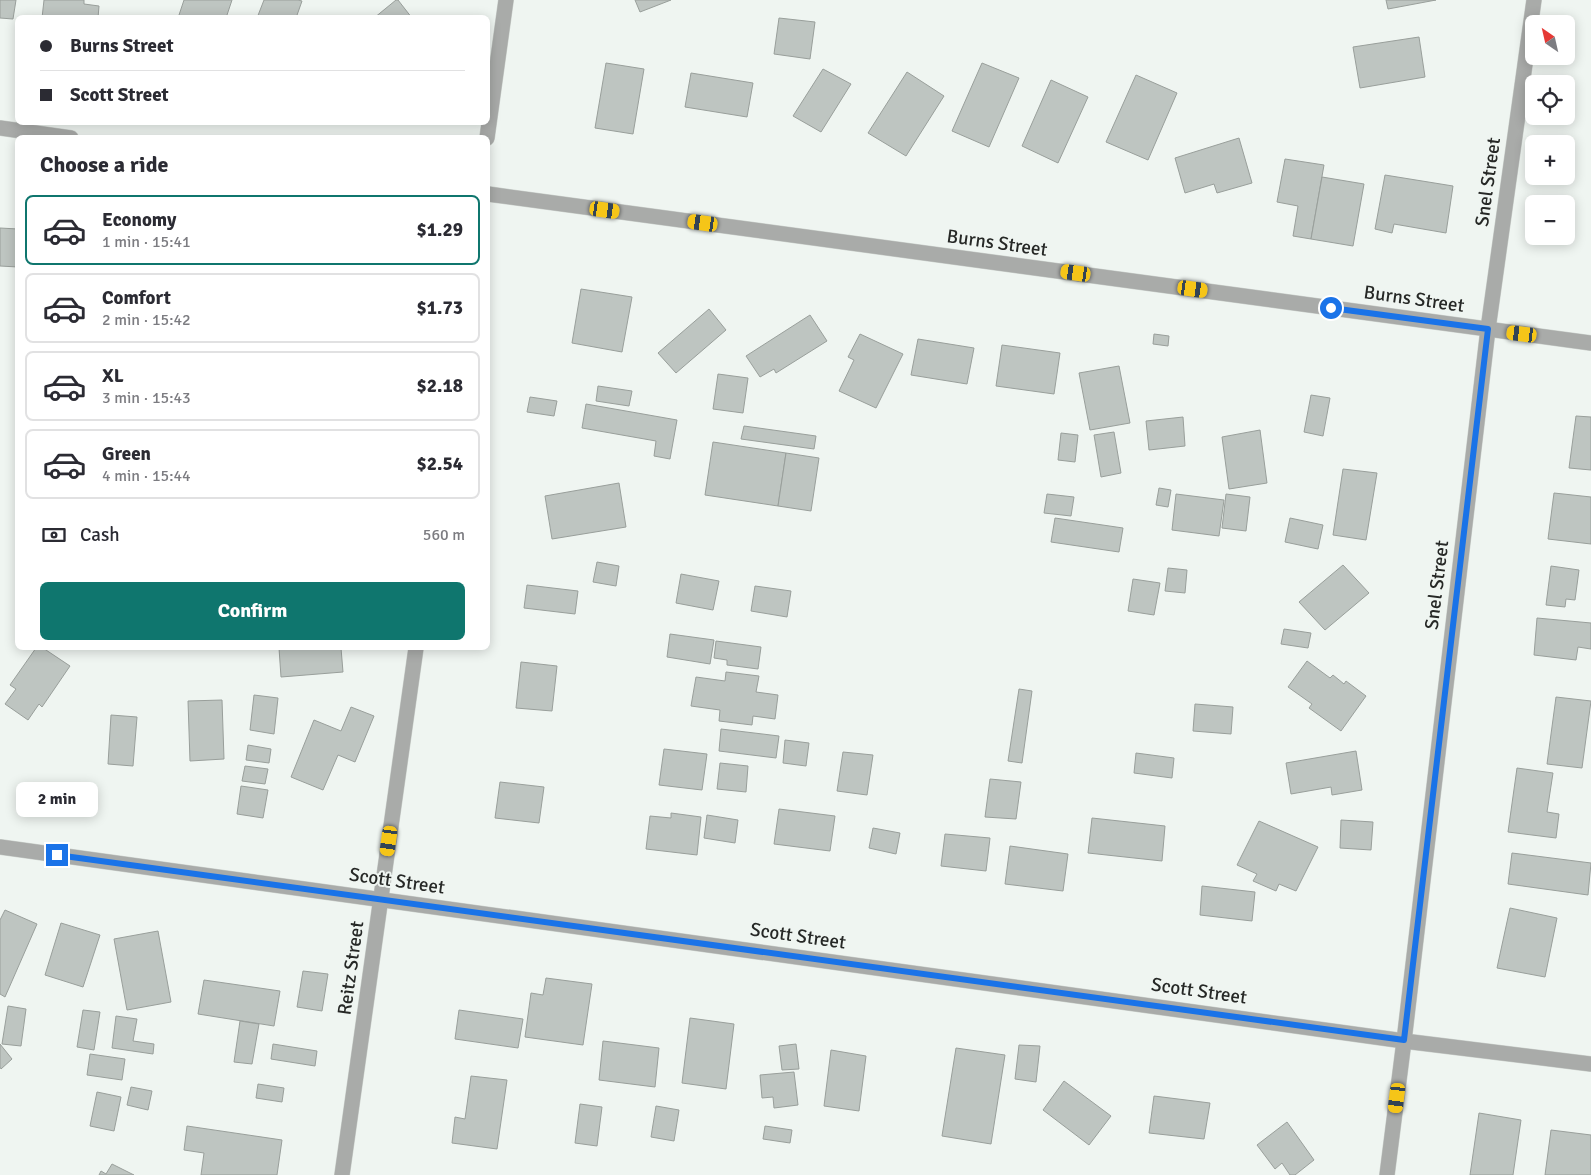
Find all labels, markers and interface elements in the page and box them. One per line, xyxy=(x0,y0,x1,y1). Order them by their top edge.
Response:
north arrow xyxy=(1525,15,1575,65)
map controls xyxy=(1525,15,1575,245)
text: Burns Street xyxy=(70,34,174,58)
button: locate xyxy=(1525,75,1575,125)
text: Scott Street xyxy=(70,83,169,107)
button: + xyxy=(1525,135,1575,185)
street label: Snel Street xyxy=(1470,136,1506,228)
text: Choose a ride xyxy=(40,151,168,178)
button: − xyxy=(1525,195,1575,245)
car xyxy=(589,200,620,220)
icon: car xyxy=(42,208,87,253)
text: Economy xyxy=(102,208,176,232)
car xyxy=(687,213,718,233)
text: $1.29 xyxy=(417,218,463,242)
street label: Burns Street xyxy=(945,224,1049,262)
text: 1 min · 15:41 xyxy=(102,232,191,252)
car xyxy=(1060,263,1091,283)
car xyxy=(1177,279,1208,299)
street label: Burns Street xyxy=(1362,280,1466,318)
icon: car xyxy=(42,286,87,331)
text: Comfort xyxy=(102,286,171,310)
text: $1.73 xyxy=(417,296,463,320)
route start xyxy=(1320,297,1342,319)
text: 2 min · 15:42 xyxy=(102,310,191,330)
car xyxy=(1506,325,1537,343)
icon: car xyxy=(42,364,87,409)
text: XL xyxy=(102,364,124,388)
text: $2.18 xyxy=(417,374,463,398)
text: 3 min · 15:43 xyxy=(102,388,191,408)
icon: car xyxy=(42,442,87,487)
text: Green xyxy=(102,442,151,466)
text: $2.54 xyxy=(417,452,463,476)
text: 4 min · 15:44 xyxy=(102,466,191,486)
icon: cash xyxy=(40,521,68,549)
text: Cash xyxy=(80,523,120,547)
text: 560 m xyxy=(423,525,465,545)
street label: Snel Street xyxy=(1420,539,1454,631)
button: Confirm xyxy=(40,582,465,640)
callout: 2 min xyxy=(16,782,98,818)
text: 2 min xyxy=(38,789,76,809)
car xyxy=(379,825,398,857)
route end xyxy=(46,844,68,866)
street label: Scott Street xyxy=(348,862,447,900)
street label: Scott Street xyxy=(749,917,848,955)
street label: Reitz Street xyxy=(333,919,370,1017)
street label: Scott Street xyxy=(1150,972,1249,1010)
car xyxy=(1387,1082,1406,1114)

